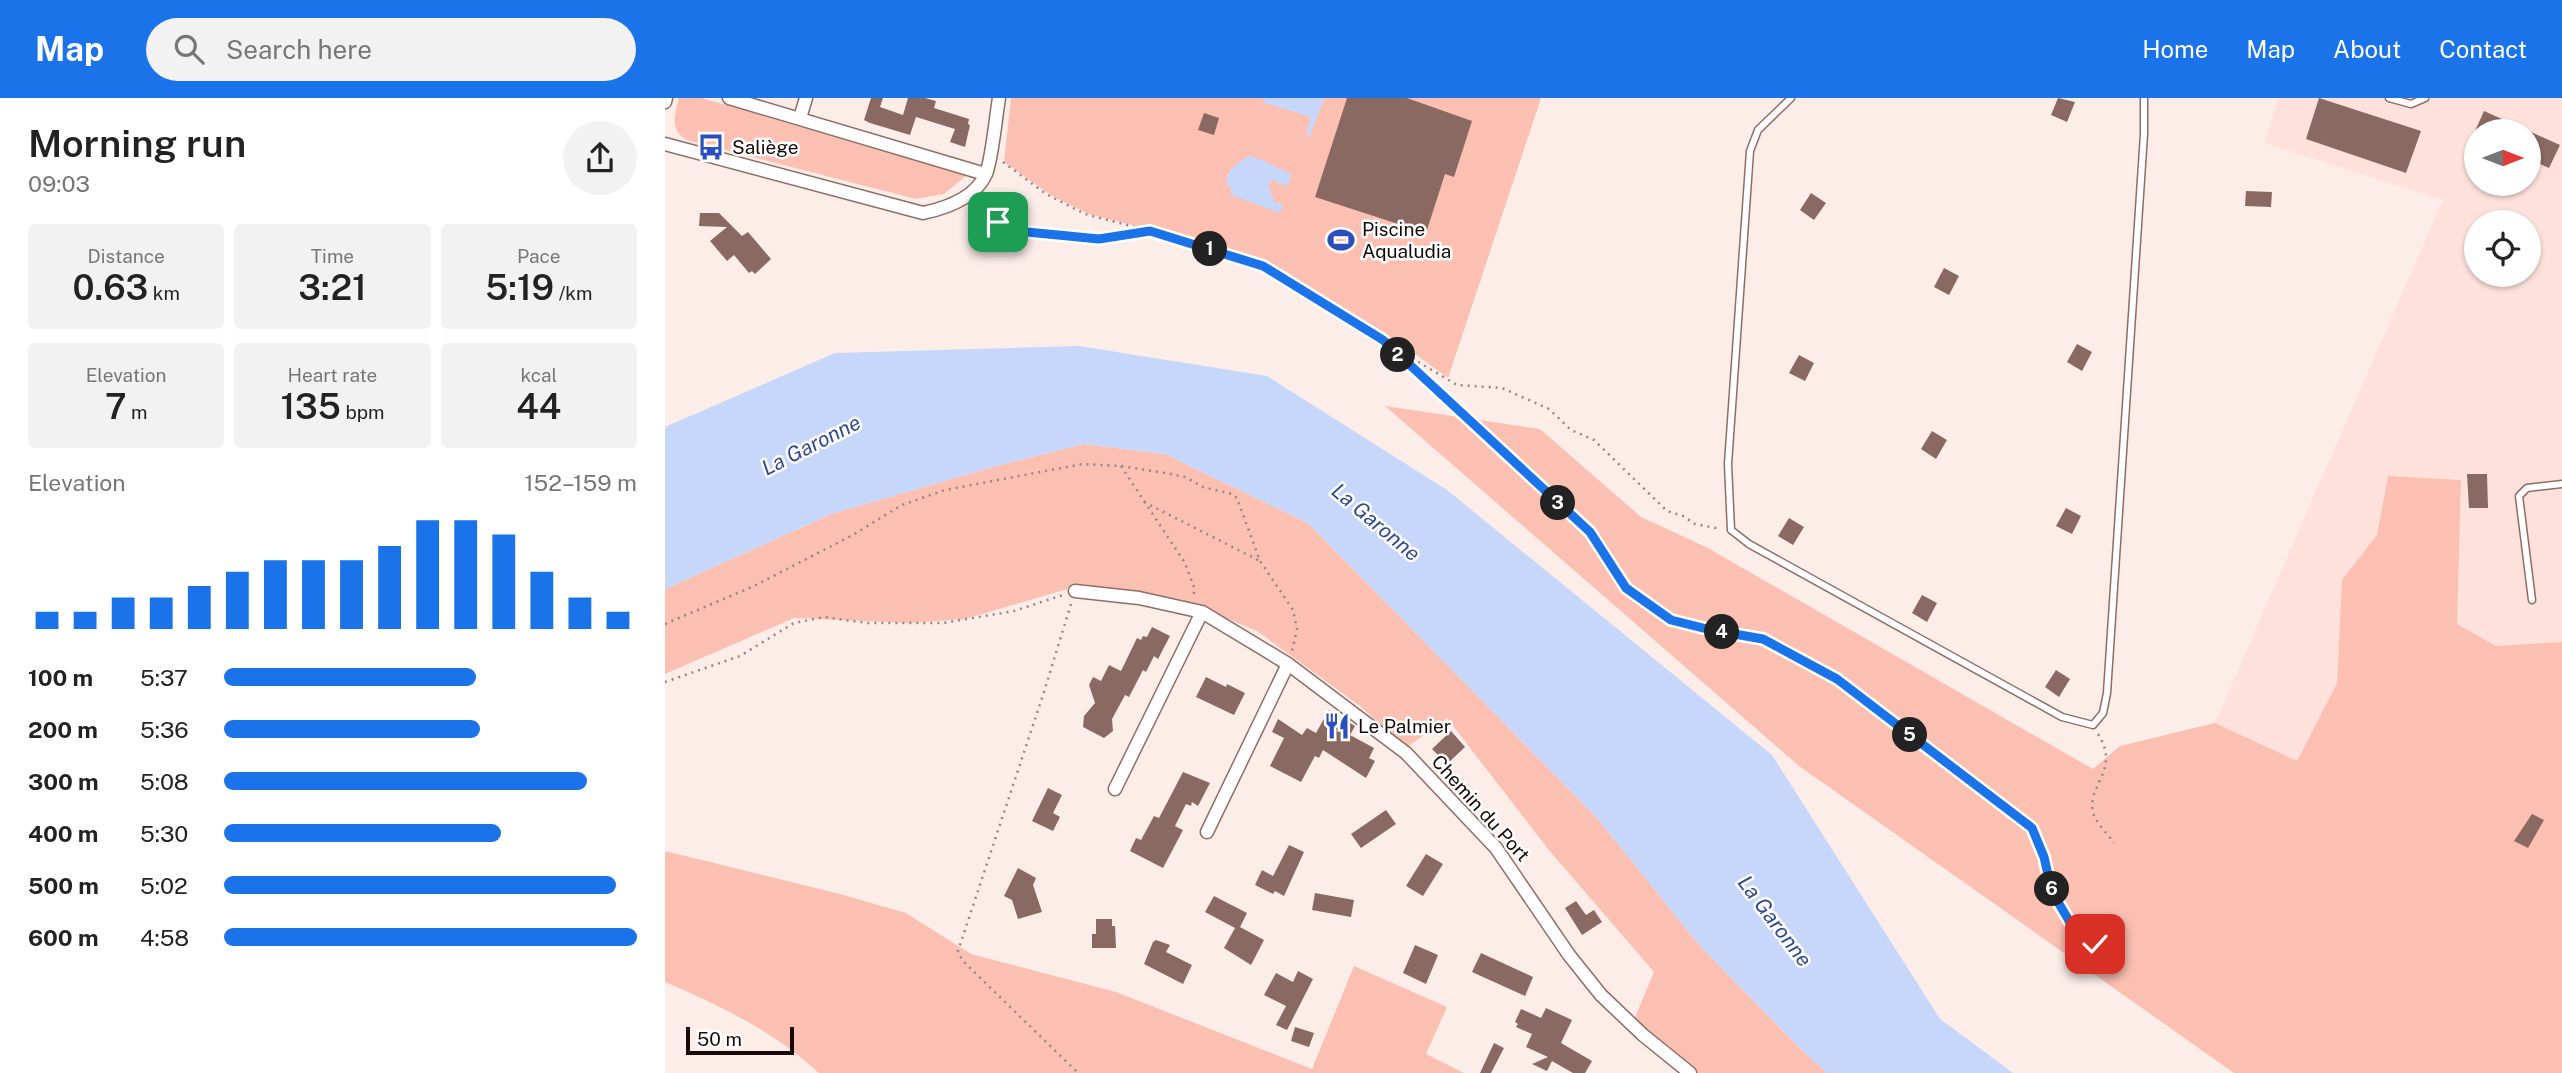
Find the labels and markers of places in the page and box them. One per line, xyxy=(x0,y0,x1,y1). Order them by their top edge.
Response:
bus stop icon: Saliège xyxy=(696,132,726,162)
place label: Saliège xyxy=(732,136,799,158)
pin xyxy=(968,192,1028,252)
place label: Piscine Aqualudia xyxy=(1362,218,1451,262)
sports icon: Piscine Aqualudia xyxy=(1326,225,1356,255)
pin: 1 xyxy=(1193,232,1227,266)
pin: 2 xyxy=(1381,338,1415,372)
pin: 3 xyxy=(1541,486,1575,520)
pin: 4 xyxy=(1705,614,1739,650)
restaurant icon: Le Palmier xyxy=(1322,711,1352,741)
place label: Le Palmier xyxy=(1358,715,1451,737)
pin: 5 xyxy=(1893,718,1927,752)
pin: 6 xyxy=(2035,872,2069,906)
pin xyxy=(2065,914,2125,974)

